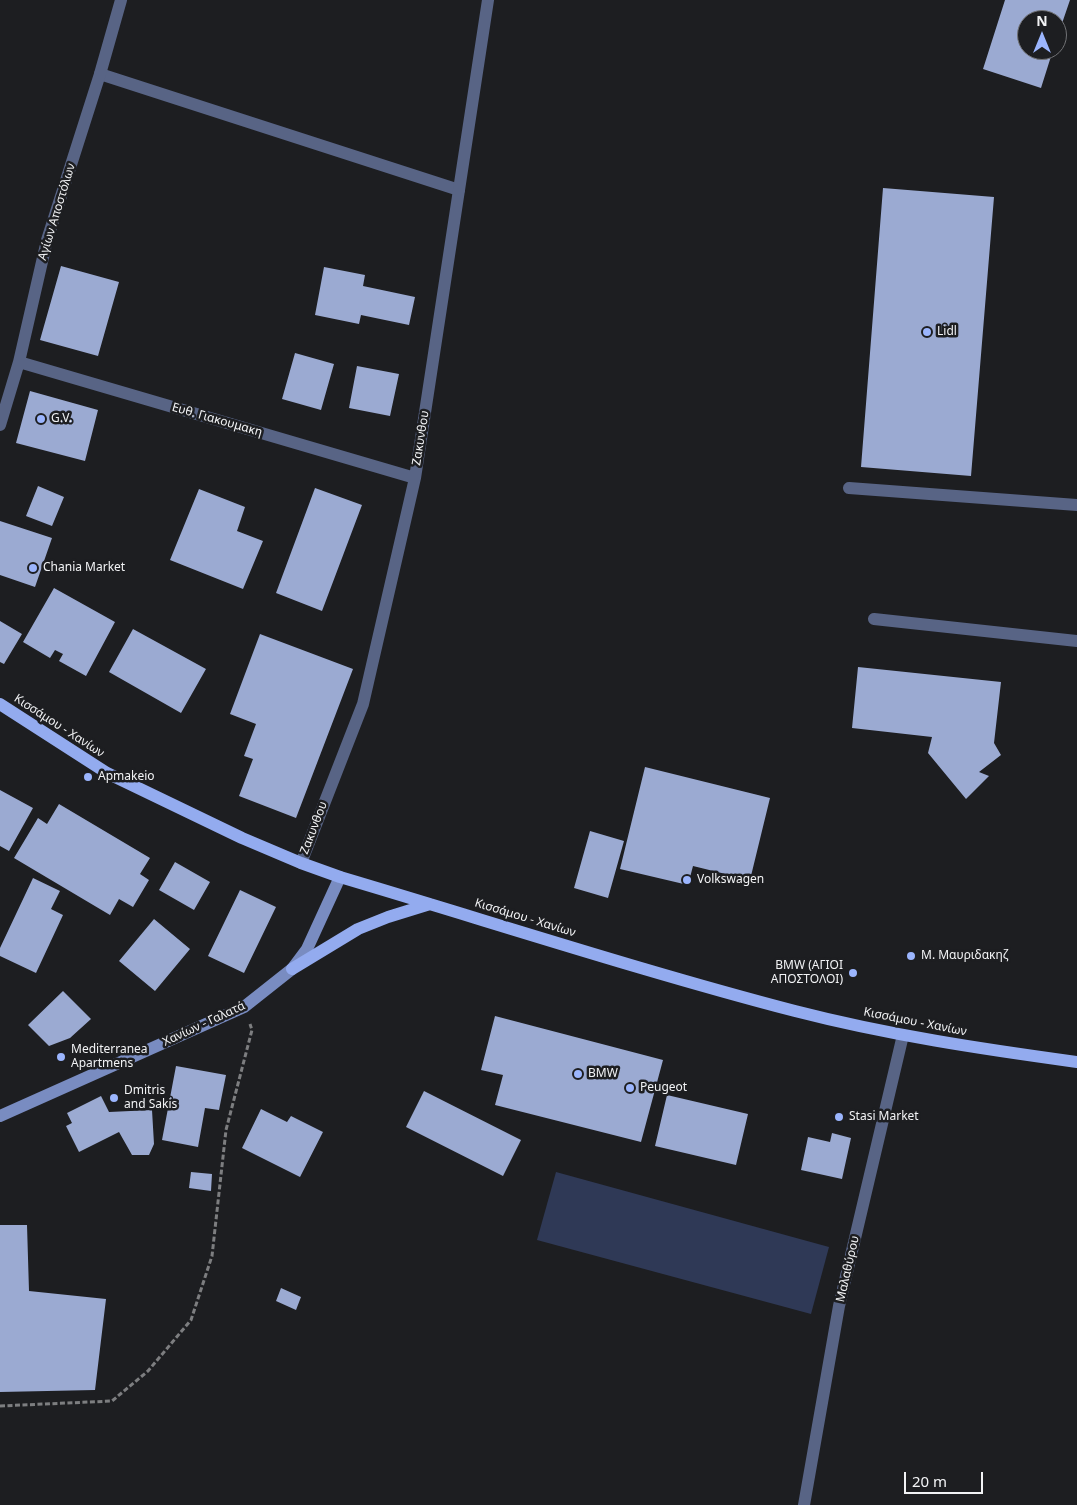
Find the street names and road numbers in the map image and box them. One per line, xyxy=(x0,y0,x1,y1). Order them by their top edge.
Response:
street label: Αγίων Αποστόλων xyxy=(35,162,79,262)
street label: Ευθ. Γιακουμακη xyxy=(170,400,264,440)
street label: Ζακυνθου xyxy=(410,409,432,467)
street label: Κισσάμου - Χανίων xyxy=(11,691,107,761)
street label: Ζακυνθου xyxy=(297,800,331,856)
street label: Κισσάμου - Χανίων xyxy=(473,896,577,940)
street label: Χανίων - Γαλατά xyxy=(161,999,247,1049)
street label: Κισσάμου - Χανίων xyxy=(862,1005,968,1039)
street label: Μαλαθύρου xyxy=(833,1234,863,1304)

